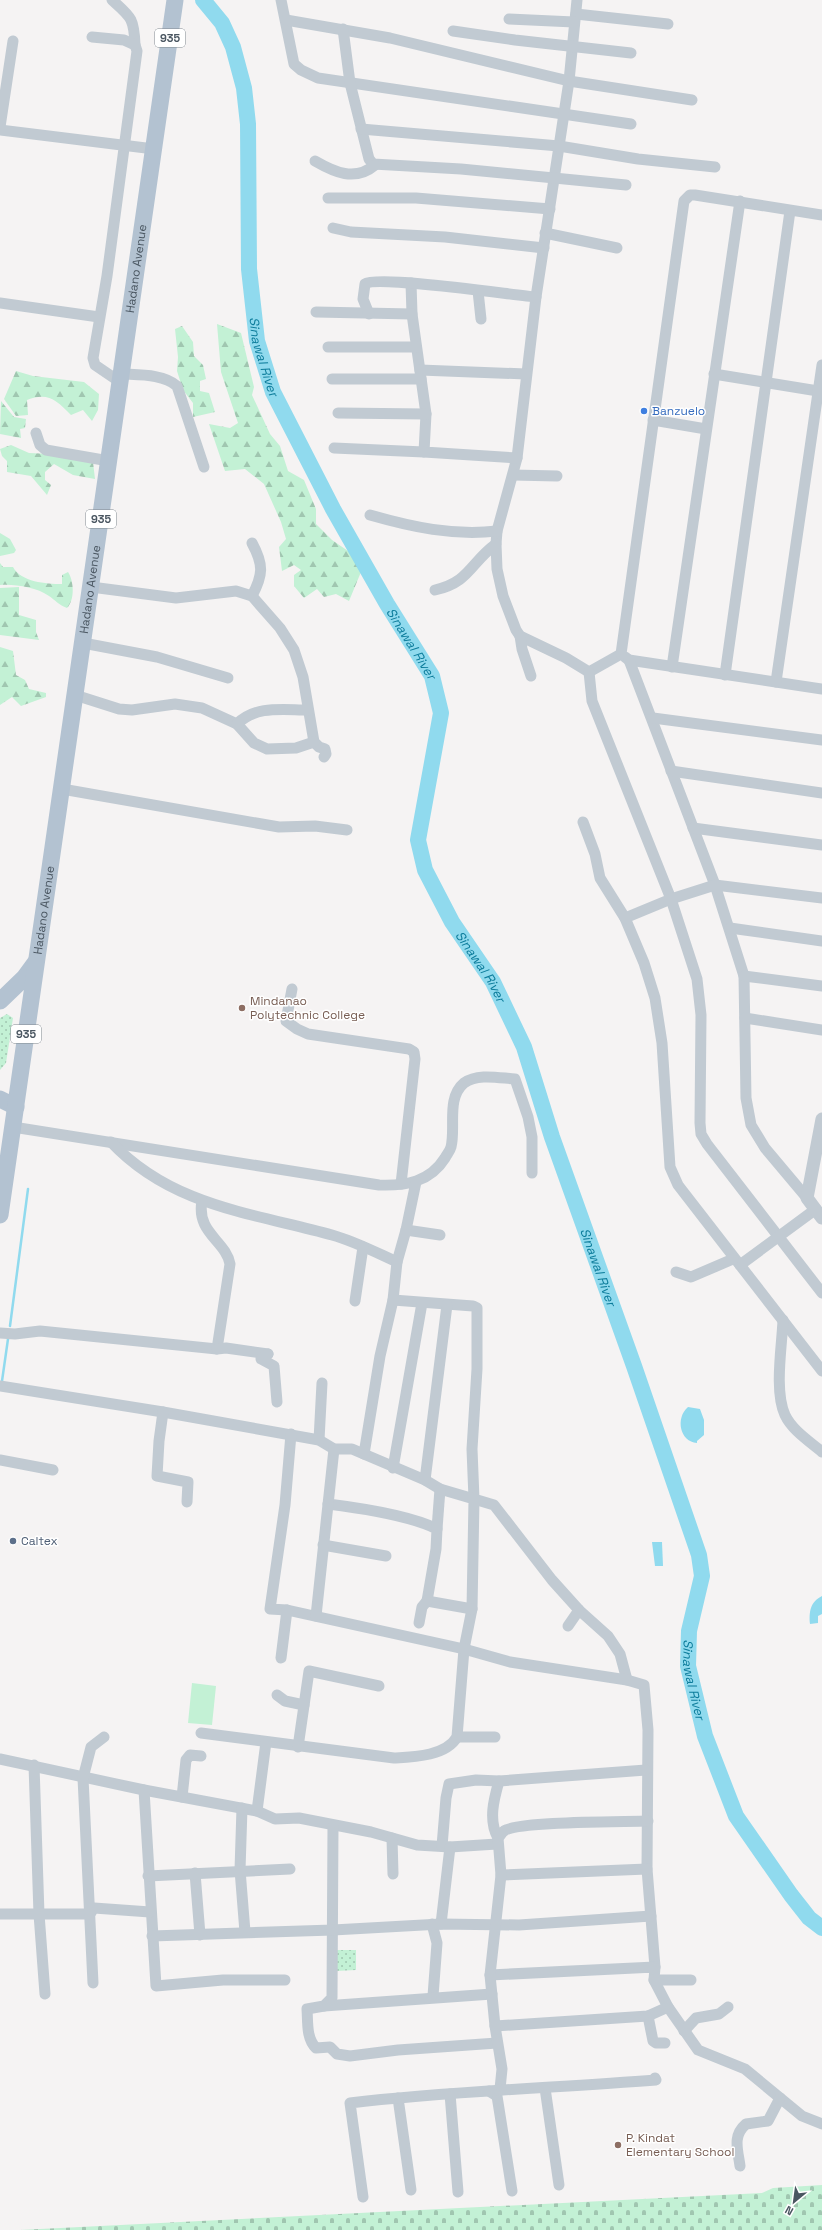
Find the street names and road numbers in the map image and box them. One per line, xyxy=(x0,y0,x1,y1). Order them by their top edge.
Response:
road number: 935 xyxy=(155,29,185,47)
street label: Hadano Avenue xyxy=(122,223,151,314)
road number: 935 xyxy=(86,510,116,528)
street label: Hadano Avenue xyxy=(76,544,104,635)
street label: Hadano Avenue xyxy=(30,865,58,956)
road number: 935 xyxy=(11,1025,41,1043)

